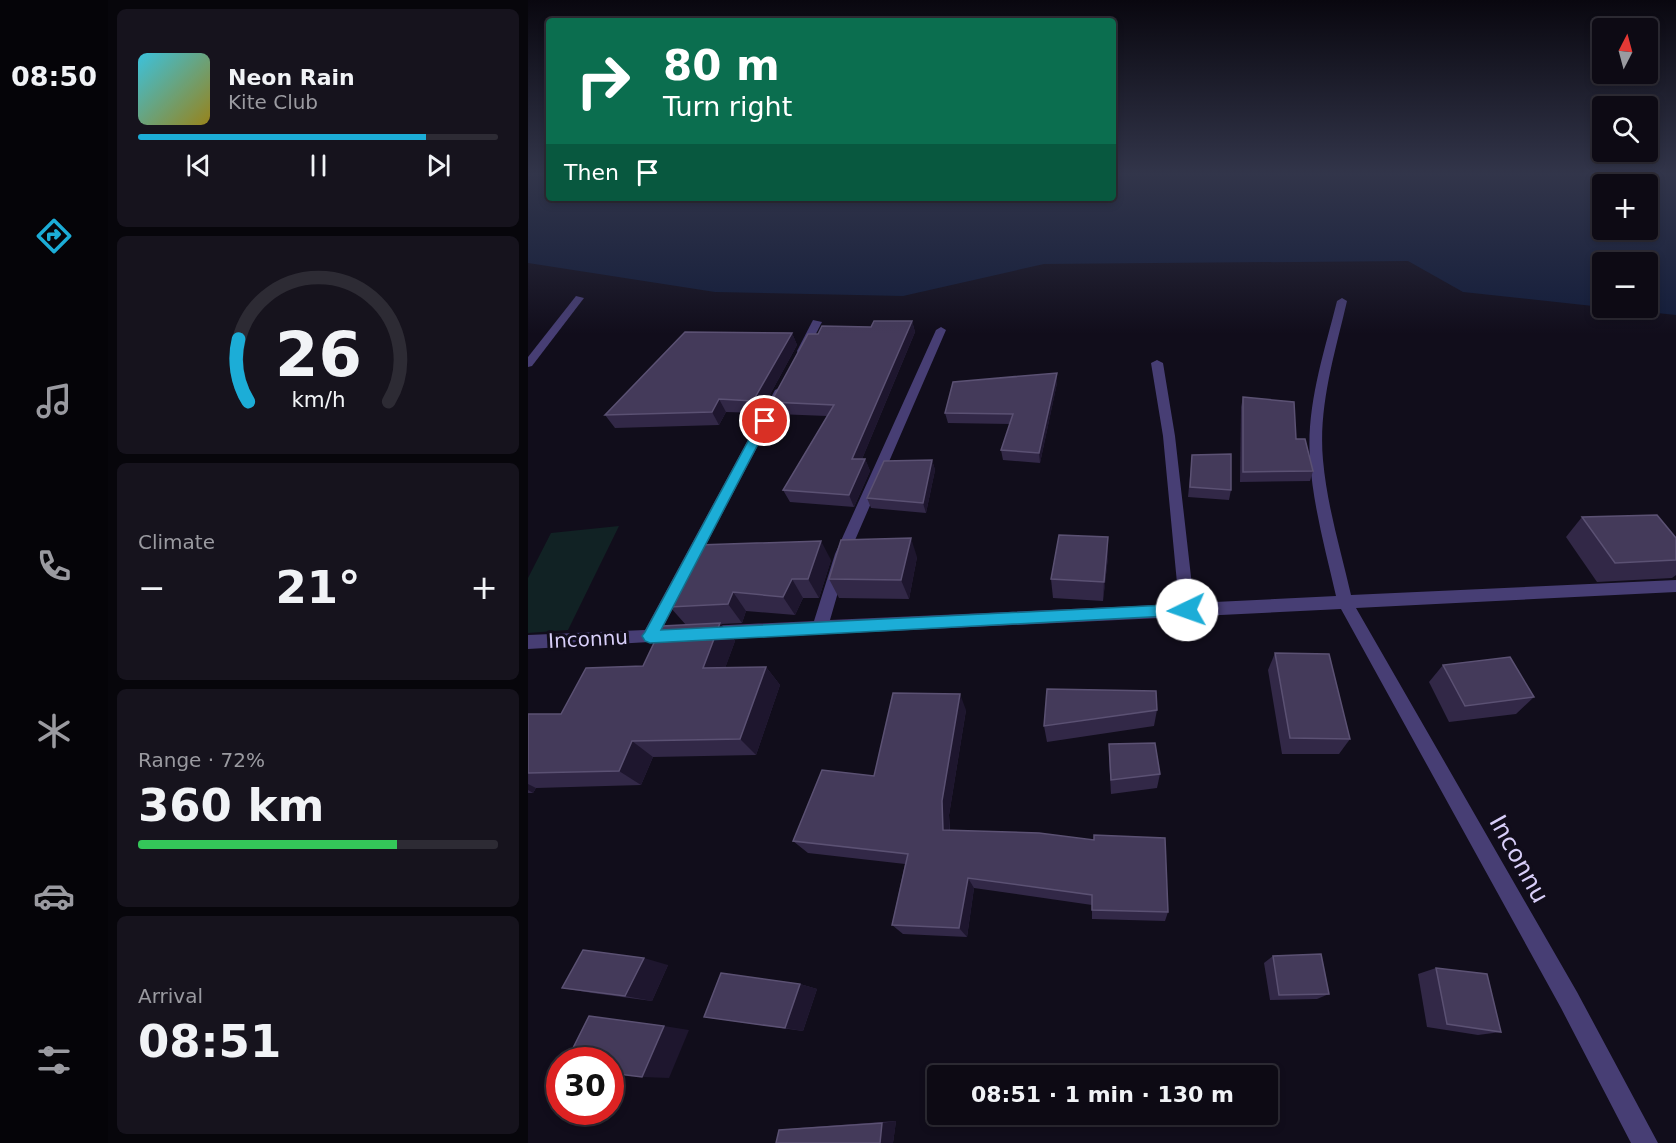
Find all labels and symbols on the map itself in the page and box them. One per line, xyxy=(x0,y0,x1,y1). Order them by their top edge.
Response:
north arrow xyxy=(1592,18,1658,84)
pin xyxy=(739,395,790,446)
position arrow xyxy=(1155,578,1219,642)
street label: Inconnu xyxy=(548,625,628,653)
street label: Inconnu xyxy=(1484,810,1554,908)
speed limit sign: 30 xyxy=(546,1047,624,1125)

